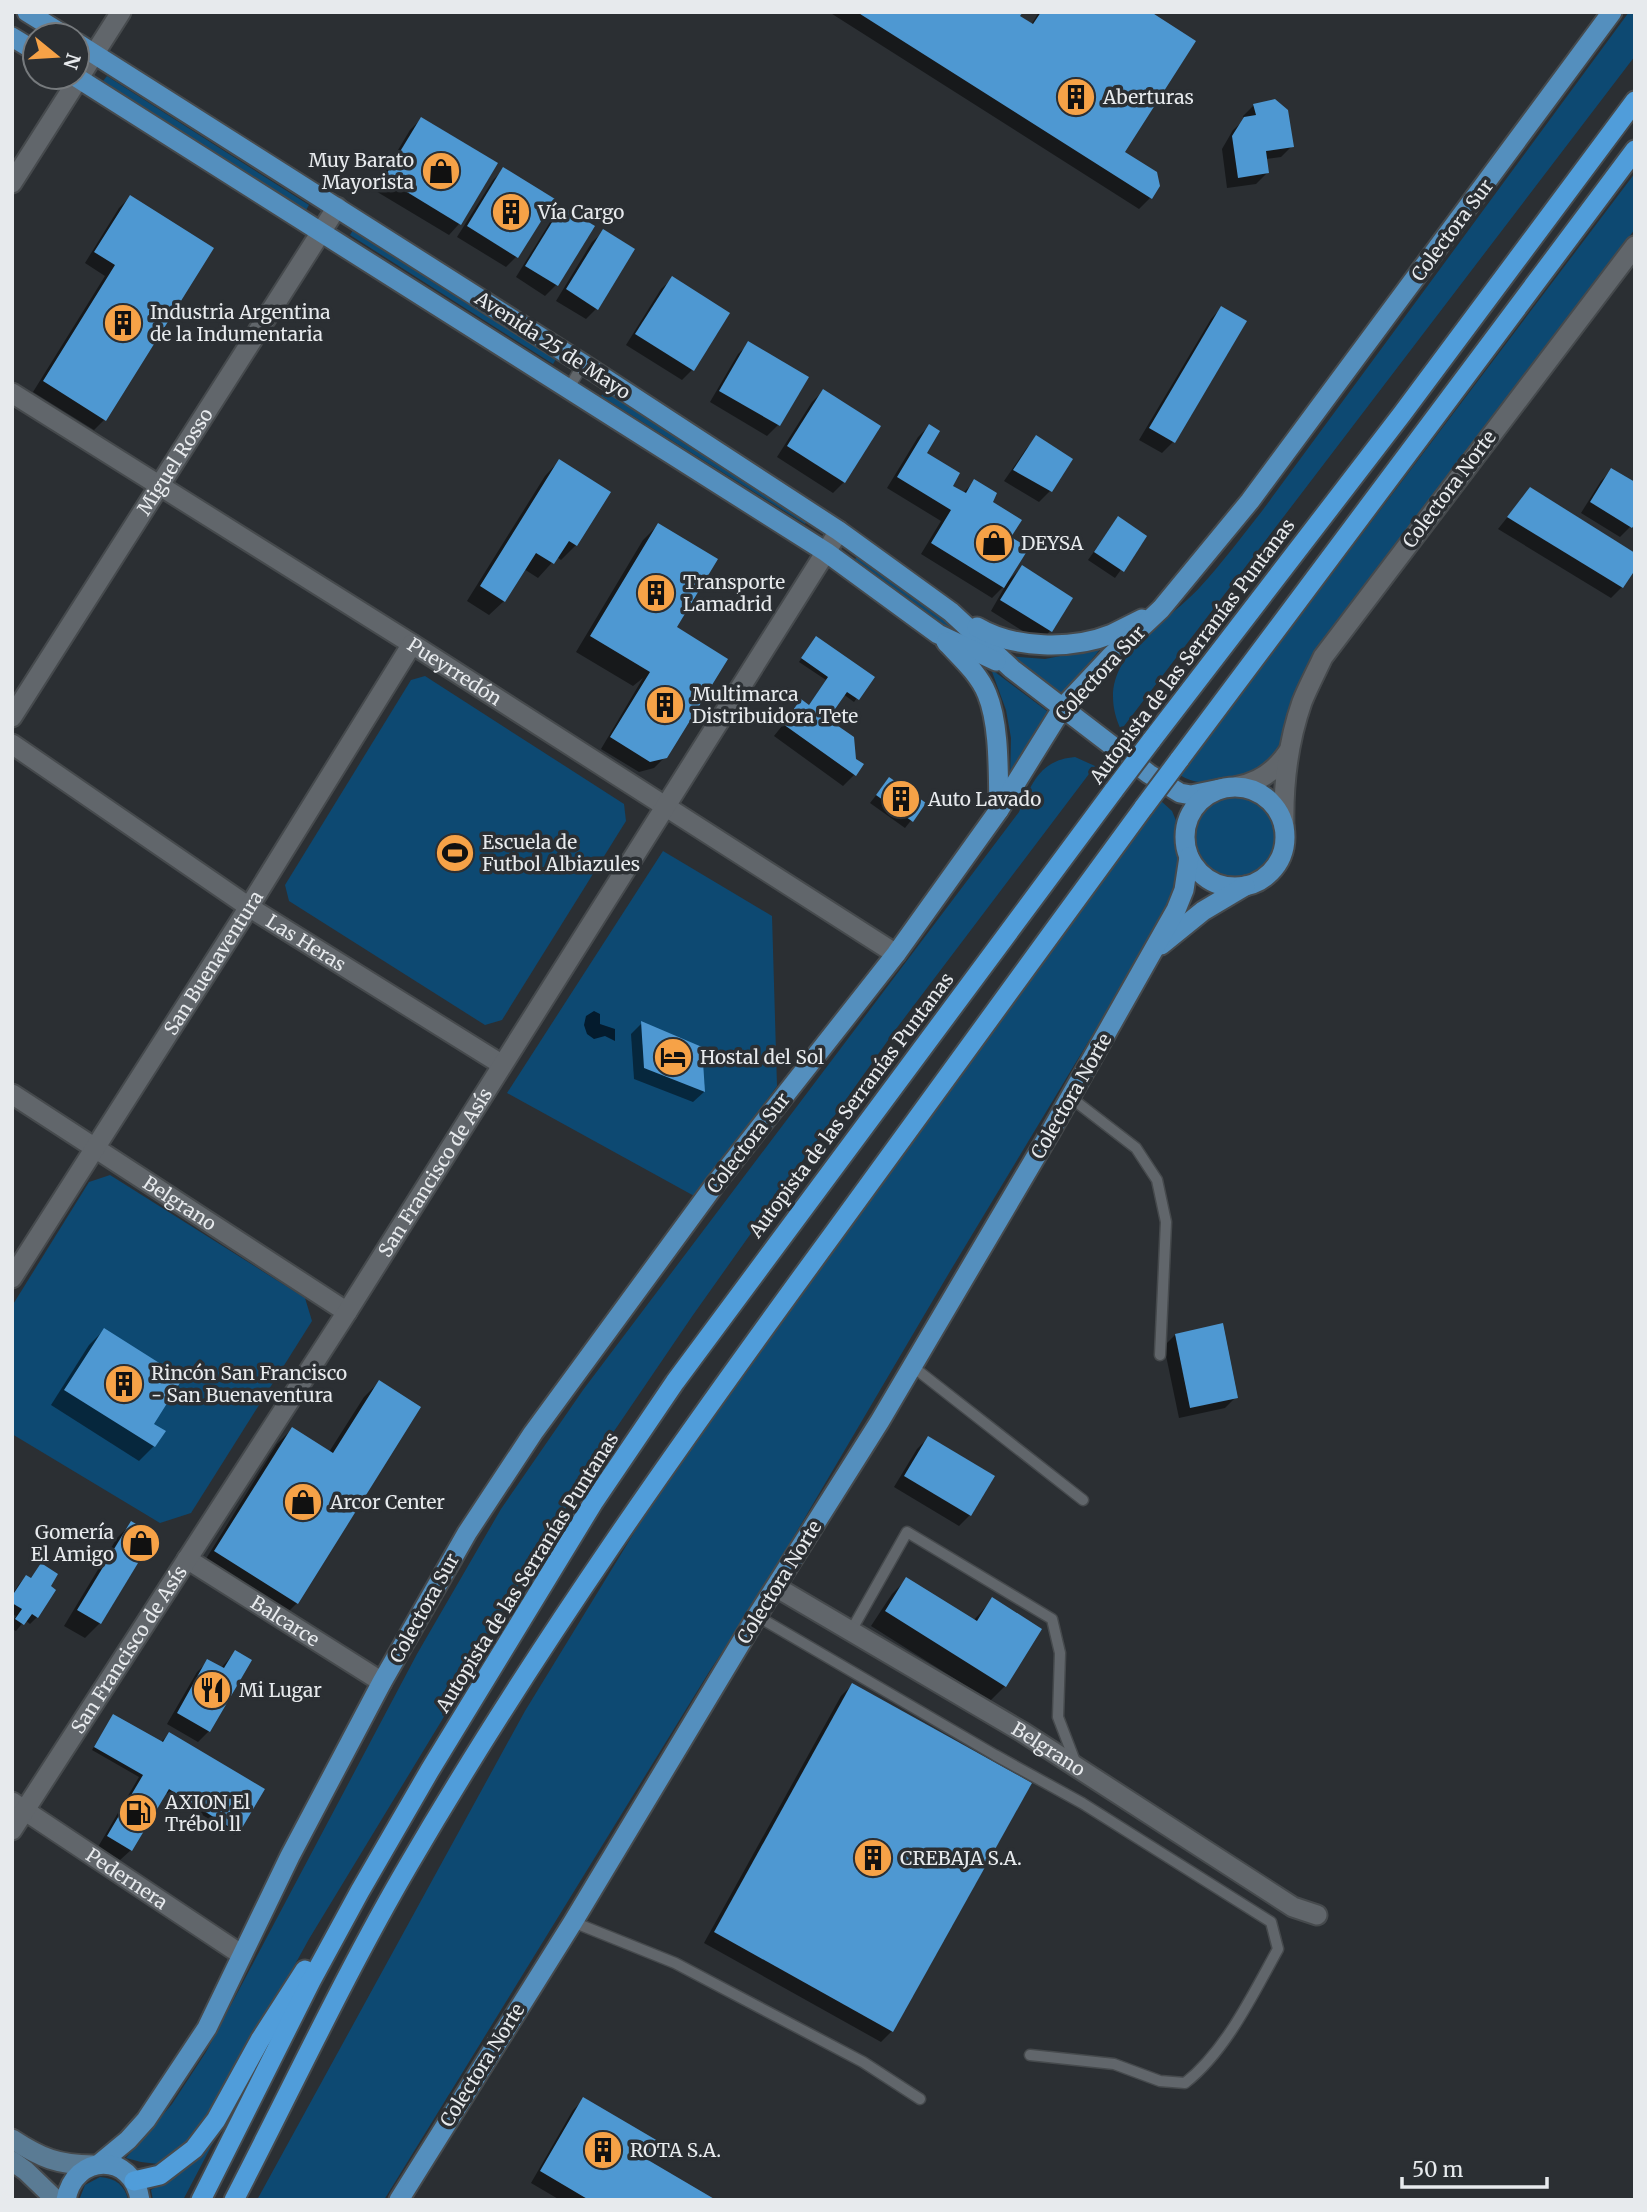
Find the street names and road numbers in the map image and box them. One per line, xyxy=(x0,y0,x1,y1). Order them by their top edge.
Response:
street label: Colectora Sur xyxy=(1406,174,1498,286)
street label: Avenida 25 de Mayo xyxy=(470,285,635,404)
street label: Miguel Rosso xyxy=(132,403,218,520)
street label: Colectora Norte xyxy=(1397,425,1501,553)
street label: Autopista de las Serranías Puntanas xyxy=(1084,514,1300,789)
street label: Colectora Sur xyxy=(1050,620,1150,726)
street label: Pueyrredón xyxy=(403,632,507,711)
street label: San Buenaventura xyxy=(158,886,268,1039)
street label: Las Heras xyxy=(262,909,350,976)
street label: Autopista de las Serranías Puntanas xyxy=(743,968,959,1243)
street label: Colectora Norte xyxy=(1025,1029,1117,1163)
street label: San Francisco de Asís xyxy=(373,1083,497,1261)
street label: Colectora Sur xyxy=(701,1087,795,1198)
street label: Belgrano xyxy=(138,1170,221,1236)
street label: Autopista de las Serranías Puntanas xyxy=(430,1427,624,1717)
street label: Colectora Norte xyxy=(731,1516,827,1648)
street label: Colectora Sur xyxy=(384,1549,464,1667)
street label: San Francisco de Asís xyxy=(66,1561,192,1738)
street label: Balcarce xyxy=(246,1590,324,1652)
street label: Belgrano xyxy=(1007,1717,1090,1781)
street label: Pedernera xyxy=(81,1843,172,1914)
street label: Colectora Norte xyxy=(434,1999,530,2131)

